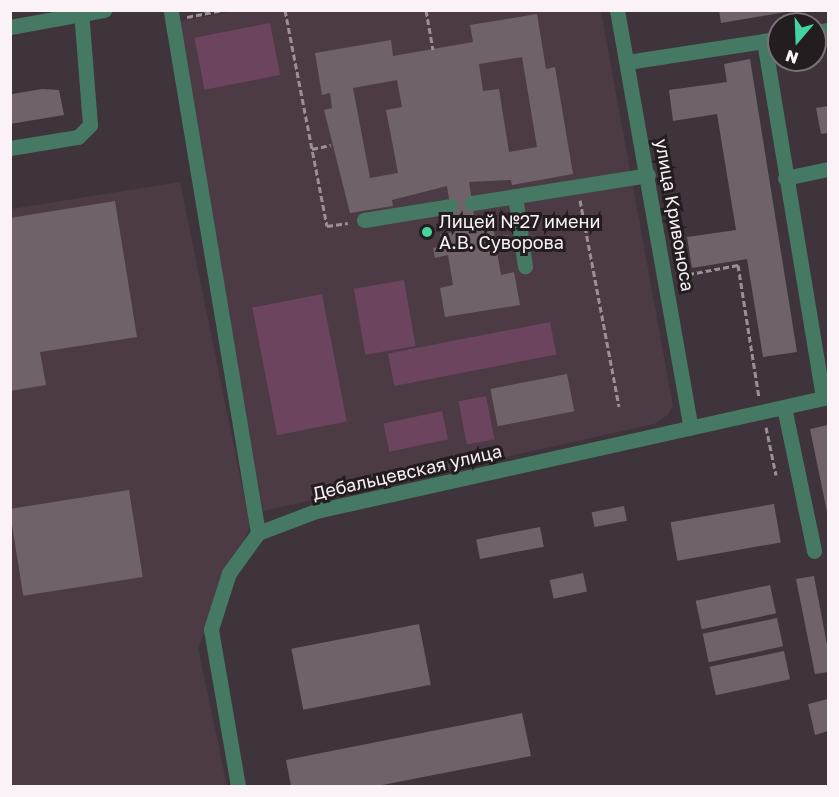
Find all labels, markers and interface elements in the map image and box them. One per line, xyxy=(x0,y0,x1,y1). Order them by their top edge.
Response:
north arrow xyxy=(767,12,827,72)
text: N xyxy=(783,46,801,69)
street label: улица Кривоноса xyxy=(651,137,699,293)
place label: Лицей №27 имени А.В. Суворова xyxy=(439,211,600,254)
marker: Лицей №27 имени А.В. Суворова xyxy=(420,225,434,239)
street label: Дебальцевская улица xyxy=(310,440,504,504)

